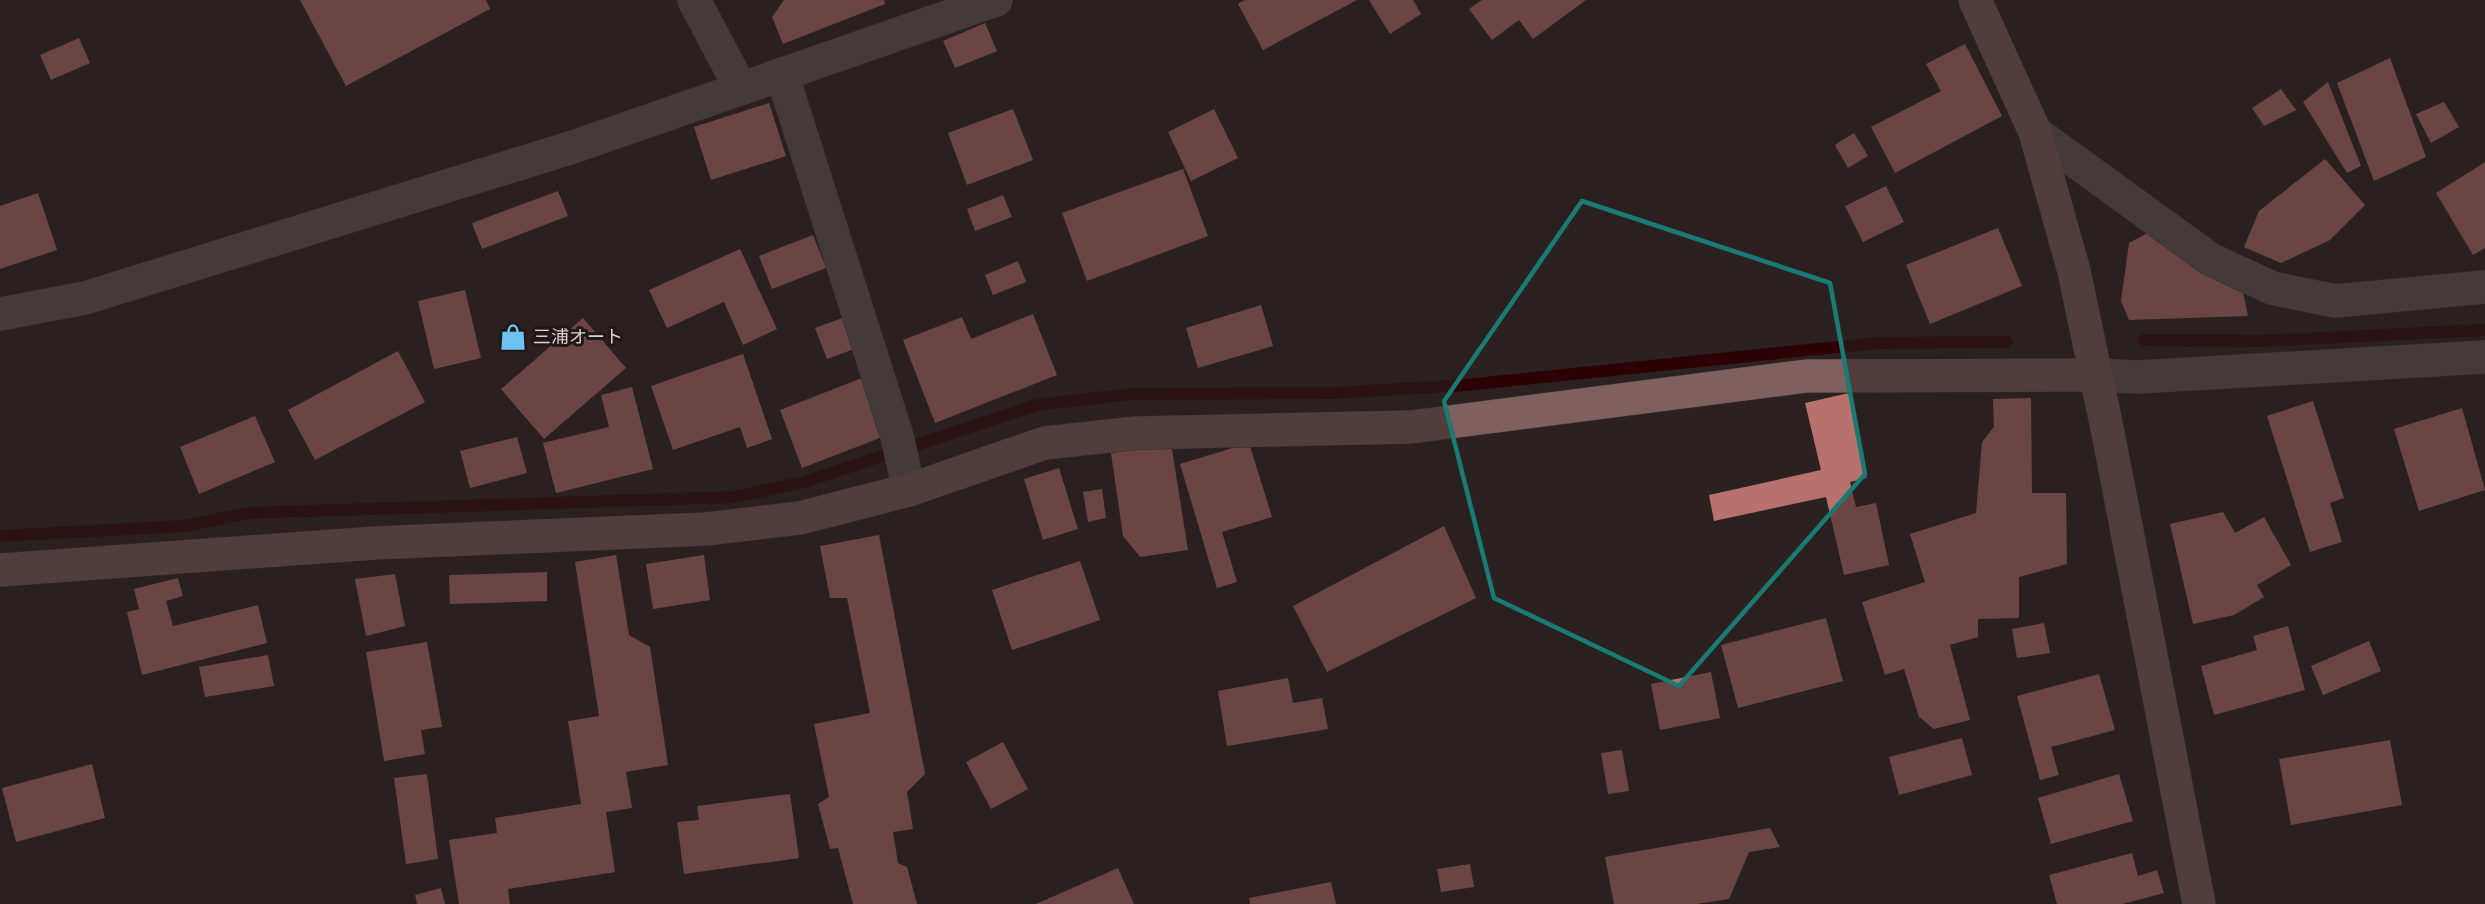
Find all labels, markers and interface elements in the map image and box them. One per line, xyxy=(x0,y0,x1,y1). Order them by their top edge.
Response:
shop icon: 三浦オート xyxy=(498,322,528,352)
place label: 三浦オート xyxy=(533,326,623,348)

